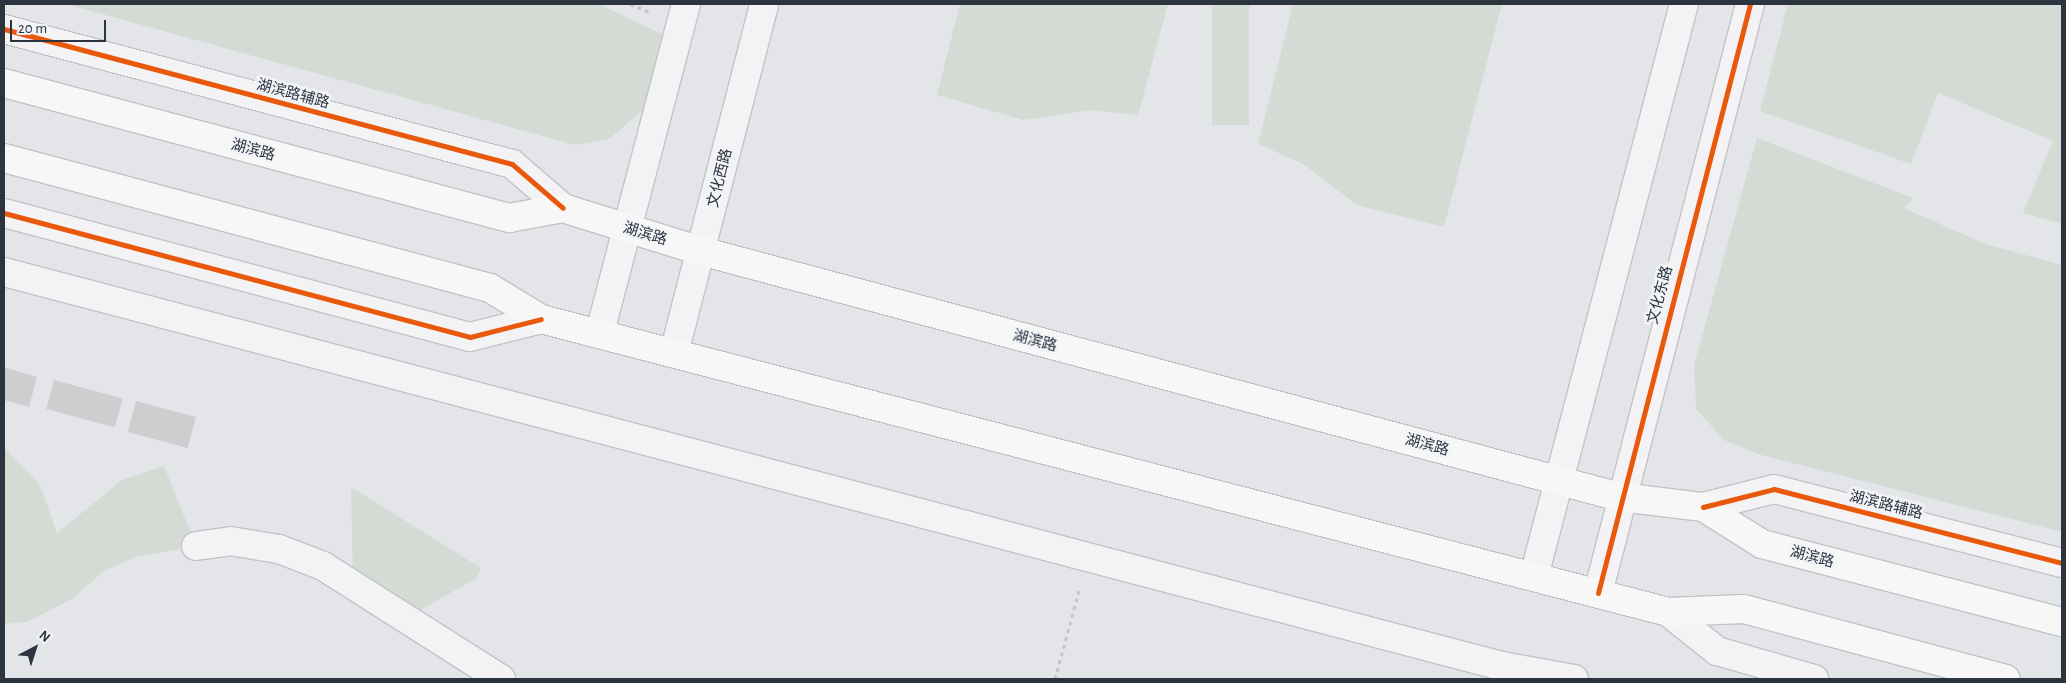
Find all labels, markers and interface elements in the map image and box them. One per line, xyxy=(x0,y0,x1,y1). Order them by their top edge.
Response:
scale bar xyxy=(12,10,109,42)
text: 20 m xyxy=(18,21,47,36)
street label: 湖滨路辅路 xyxy=(254,76,332,112)
street label: 湖滨路 xyxy=(229,135,277,165)
street label: 文化西路 xyxy=(704,147,736,209)
street label: 湖滨路 xyxy=(621,219,669,249)
street label: 文化东路 xyxy=(1644,264,1676,326)
street label: 湖滨路 xyxy=(1011,326,1059,356)
street label: 湖滨路 xyxy=(1403,430,1451,460)
street label: 湖滨路辅路 xyxy=(1847,487,1925,523)
street label: 湖滨路 xyxy=(1788,542,1836,572)
north arrow xyxy=(10,623,60,673)
text: N xyxy=(36,628,53,645)

